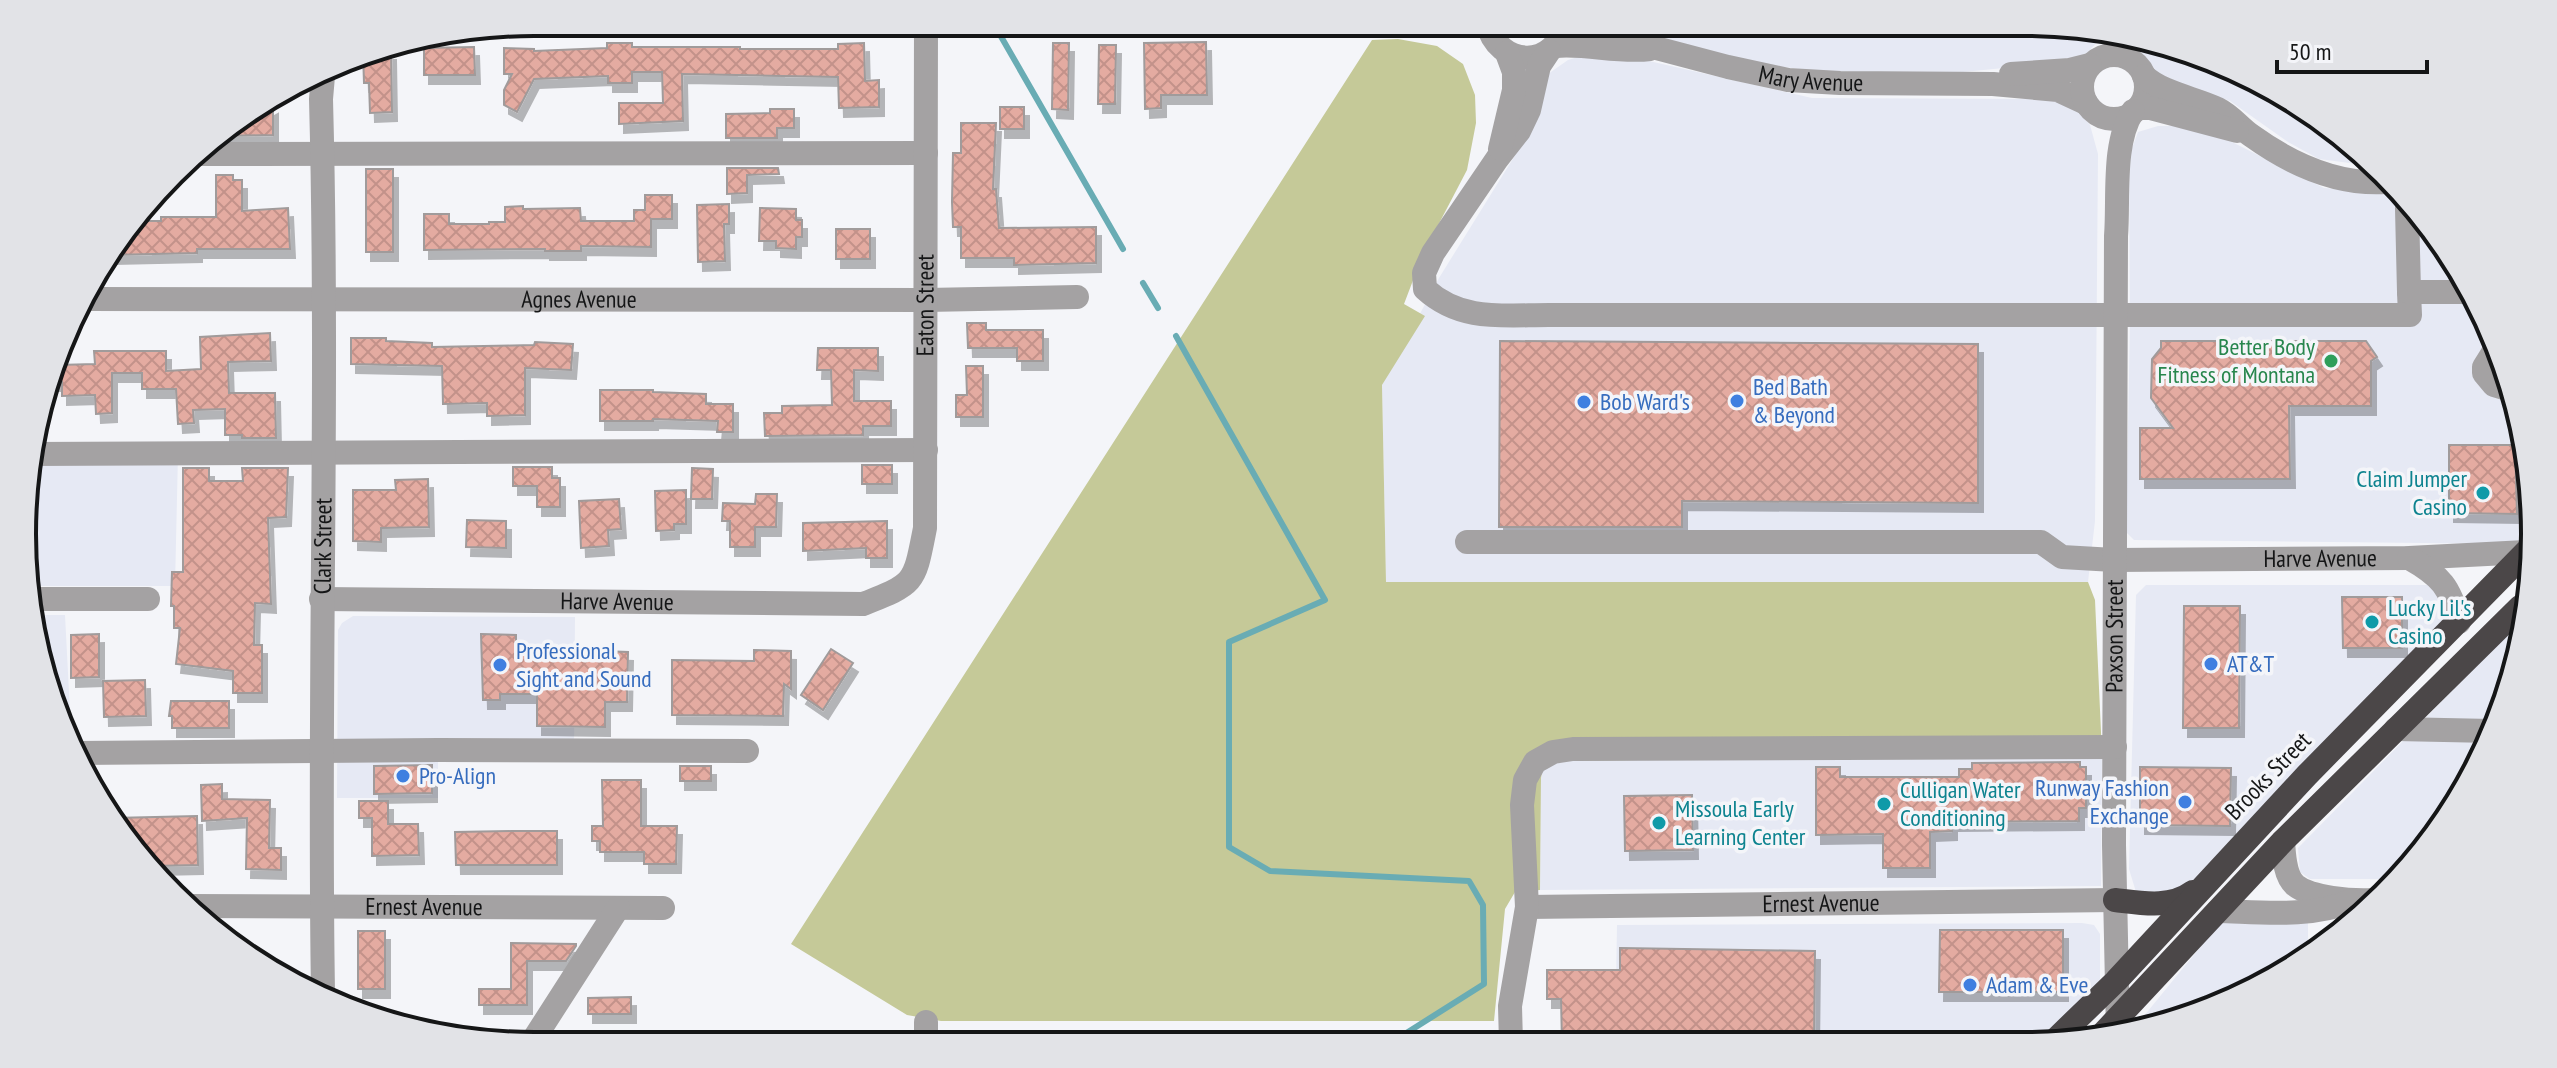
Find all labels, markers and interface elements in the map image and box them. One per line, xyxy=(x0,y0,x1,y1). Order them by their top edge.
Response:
scale bar xyxy=(2277,24,2427,74)
text: 50 m xyxy=(2289,36,2331,67)
street label: Mary Avenue xyxy=(1756,58,1863,98)
street label: Eaton Street xyxy=(909,254,941,356)
street label: Agnes Avenue xyxy=(521,284,637,315)
place label: Better Body Fitness of Montana xyxy=(2158,331,2315,390)
marker: Better Body Fitness of Montana xyxy=(2322,352,2340,370)
place label: Bed Bath & Beyond xyxy=(1753,371,1835,430)
place label: Bob Ward's xyxy=(1600,386,1690,417)
marker: Bed Bath & Beyond xyxy=(1728,392,1746,410)
marker: Bob Ward's xyxy=(1575,393,1593,411)
place label: Claim Jumper Casino xyxy=(2356,463,2467,522)
marker: Claim Jumper Casino xyxy=(2474,484,2492,502)
street label: Clark Street xyxy=(307,497,338,594)
street label: Harve Avenue xyxy=(2263,542,2377,574)
street label: Paxson Street xyxy=(2099,579,2130,693)
street label: Harve Avenue xyxy=(560,585,674,617)
place label: Lucky Lil's Casino xyxy=(2388,592,2471,651)
marker: Lucky Lil's Casino xyxy=(2363,613,2381,631)
place label: Professional Sight and Sound xyxy=(516,635,652,694)
place label: AT&T xyxy=(2227,648,2275,679)
marker: AT&T xyxy=(2202,655,2220,673)
marker: Professional Sight and Sound xyxy=(491,656,509,674)
street label: Brooks Street xyxy=(2218,725,2318,826)
place label: Pro-Align xyxy=(419,760,496,791)
marker: Pro-Align xyxy=(394,767,412,785)
place label: Runway Fashion Exchange xyxy=(2035,772,2169,831)
place label: Culligan Water Conditioning xyxy=(1900,774,2021,833)
place label: Missoula Early Learning Center xyxy=(1675,793,1806,852)
marker: Runway Fashion Exchange xyxy=(2176,793,2194,811)
marker: Culligan Water Conditioning xyxy=(1875,795,1893,813)
marker: Missoula Early Learning Center xyxy=(1650,814,1668,832)
street label: Ernest Avenue xyxy=(1762,887,1880,919)
street label: Ernest Avenue xyxy=(365,891,483,922)
place label: Adam & Eve xyxy=(1986,969,2088,1000)
marker: Adam & Eve xyxy=(1961,976,1979,994)

